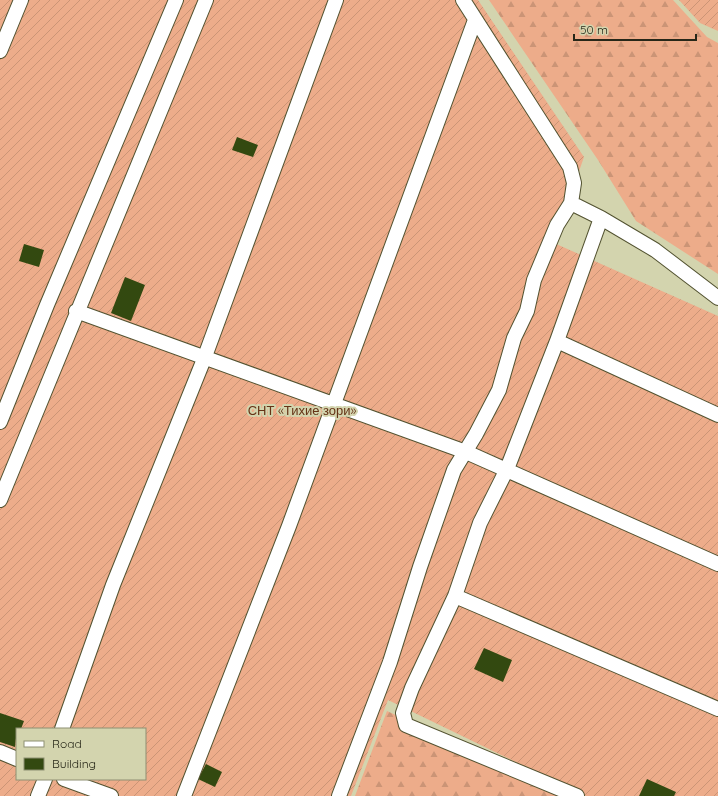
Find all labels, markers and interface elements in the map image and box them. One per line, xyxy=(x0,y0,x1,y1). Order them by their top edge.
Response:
scale bar xyxy=(574,16,696,42)
text: 50 m xyxy=(580,22,608,37)
park label: СНТ «Тихие зори» xyxy=(248,402,357,418)
legend xyxy=(16,728,146,780)
text: Road xyxy=(52,736,82,751)
text: Building xyxy=(52,756,96,771)

